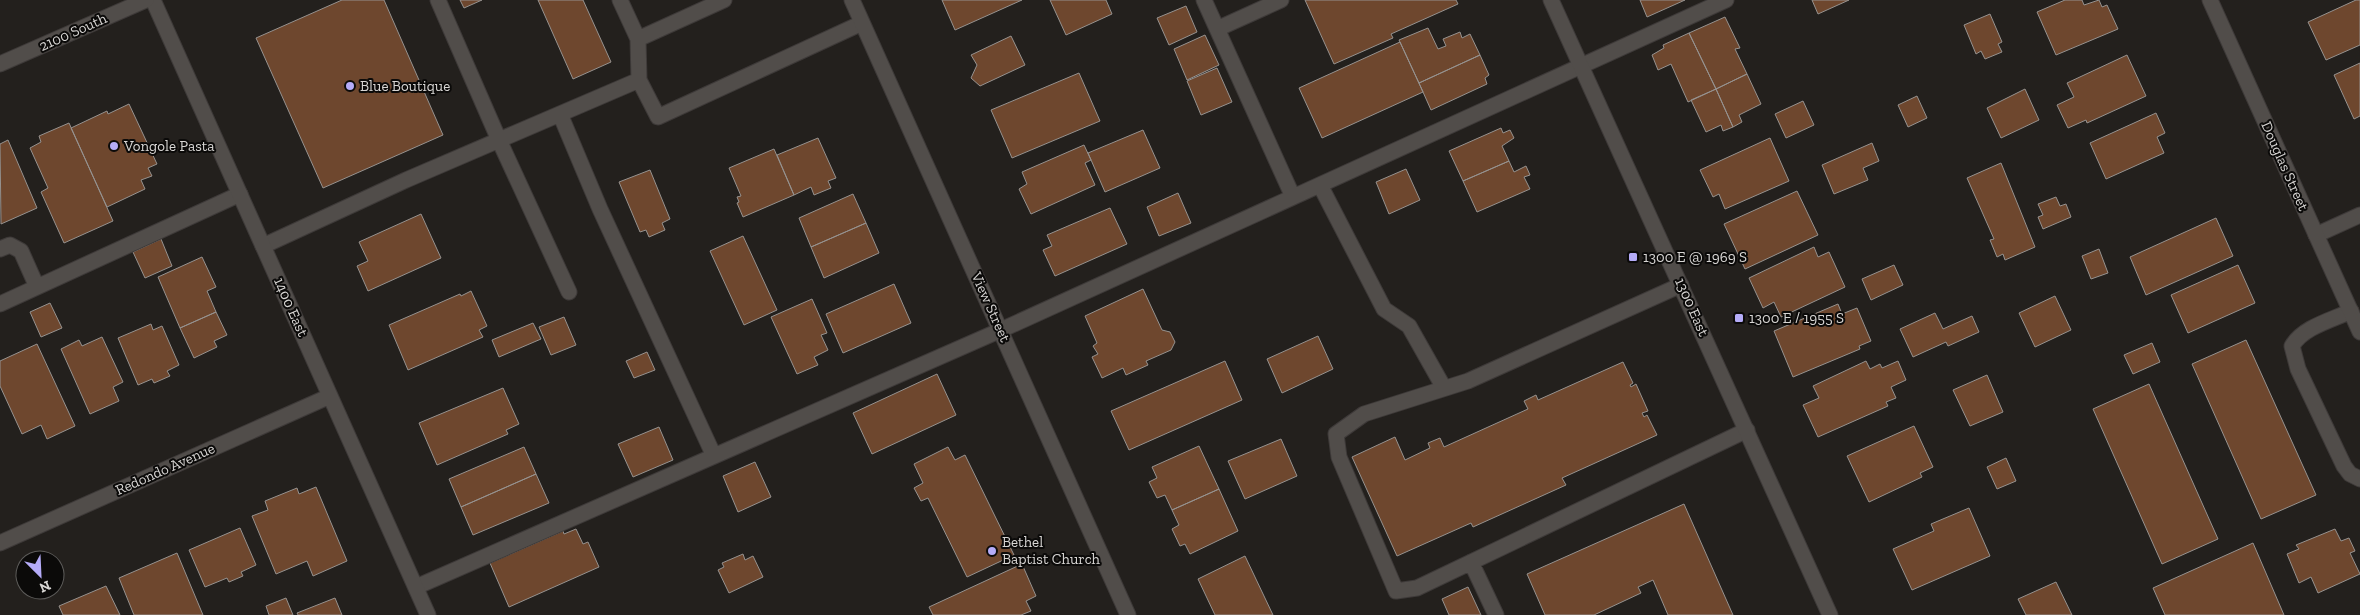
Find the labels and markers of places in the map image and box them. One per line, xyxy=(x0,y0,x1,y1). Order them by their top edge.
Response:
place label: Blue Boutique xyxy=(360,77,450,95)
marker: Blue Boutique xyxy=(344,80,356,92)
place label: Vongole Pasta xyxy=(123,137,215,155)
marker: Vongole Pasta xyxy=(108,140,120,152)
place label: 1300 E @ 1969 S xyxy=(1643,248,1747,266)
marker: 1300 E @ 1969 S xyxy=(1627,251,1639,263)
place label: 1300 E / 1955 S xyxy=(1749,309,1844,327)
marker: 1300 E / 1955 S xyxy=(1733,312,1745,324)
place label: Bethel Baptist Church xyxy=(1002,533,1101,568)
marker: Bethel Baptist Church xyxy=(986,545,998,557)

